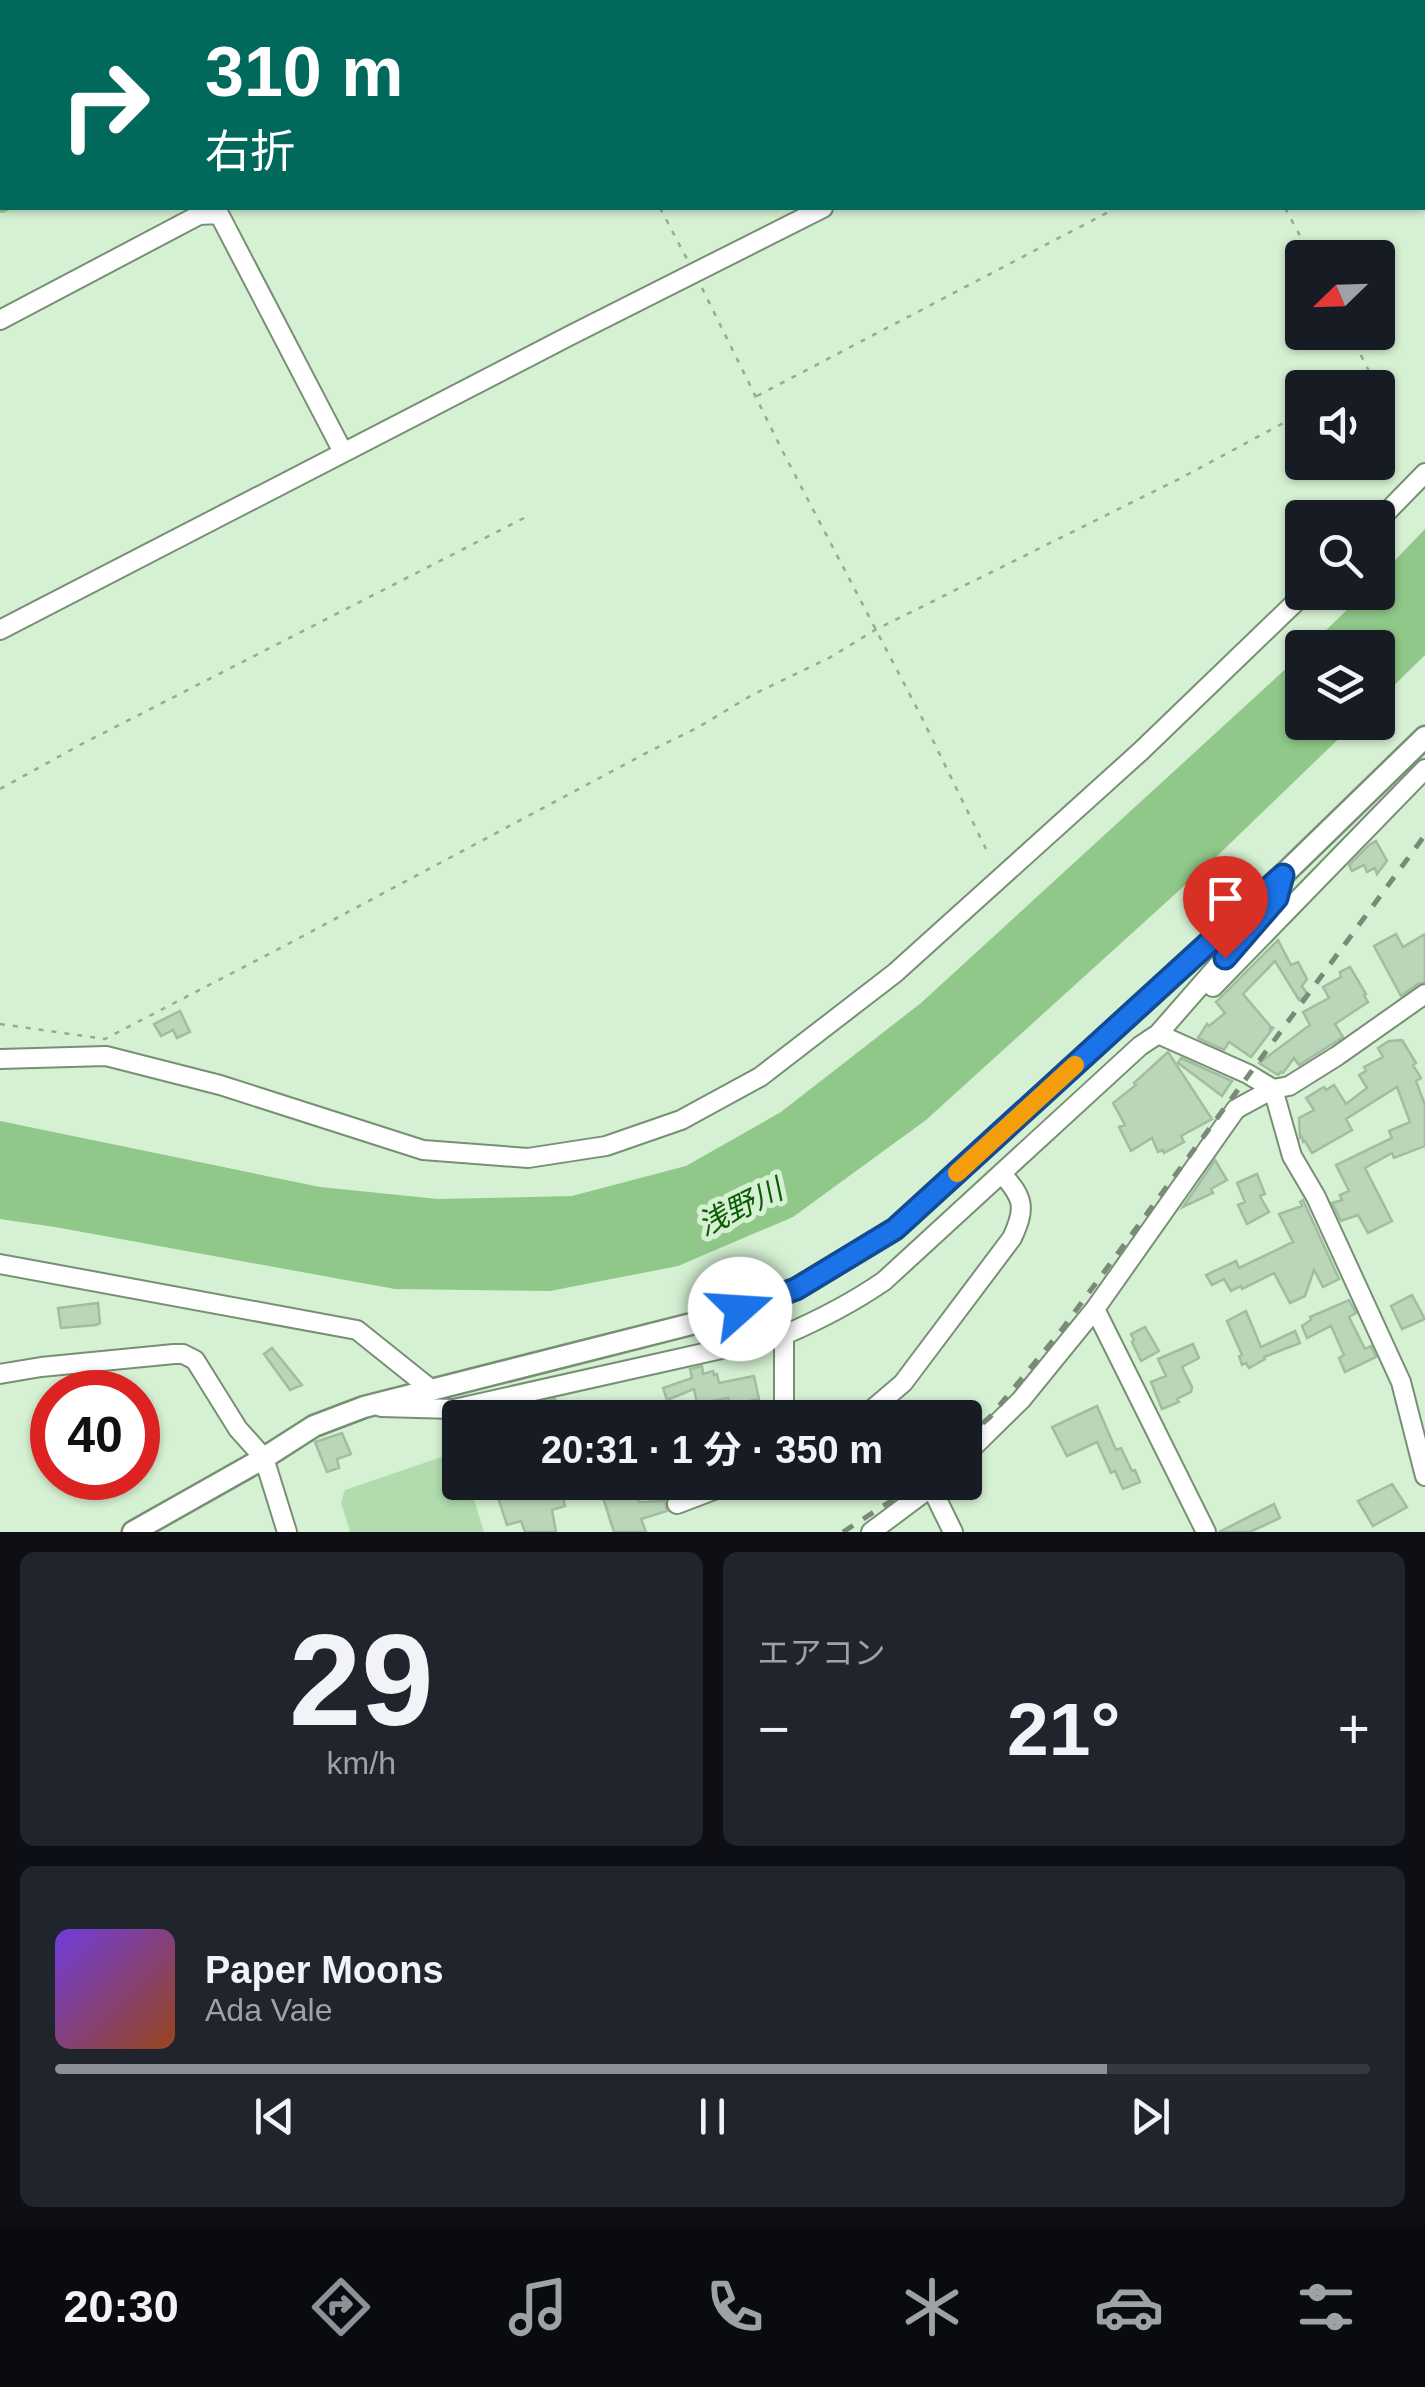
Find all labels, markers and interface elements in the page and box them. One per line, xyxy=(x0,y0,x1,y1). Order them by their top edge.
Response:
text: 310 m xyxy=(205,33,403,111)
icon: right xyxy=(40,40,170,170)
text: 右折 xyxy=(205,126,295,177)
north arrow xyxy=(1285,240,1395,350)
map controls xyxy=(1285,240,1395,740)
button: sound xyxy=(1285,370,1395,480)
button: search xyxy=(1285,500,1395,610)
button: layers xyxy=(1285,630,1395,740)
pin xyxy=(1183,856,1268,959)
icon: arrive xyxy=(1198,871,1253,926)
water label: 浅野川 xyxy=(692,1171,790,1242)
position arrow xyxy=(688,1257,792,1361)
speed limit sign: 40 xyxy=(30,1370,160,1500)
text: 20:31 · 1 分 · 350 m xyxy=(541,1429,883,1471)
text: 29 xyxy=(289,1607,434,1753)
text: エアコン xyxy=(758,1635,886,1671)
text: 21° xyxy=(1007,1687,1120,1771)
text: − xyxy=(758,1698,790,1760)
text: + xyxy=(1338,1698,1370,1760)
text: km/h xyxy=(327,1745,396,1781)
text: Paper Moons xyxy=(205,1949,444,1991)
text: Ada Vale xyxy=(205,1992,333,2028)
icon: previous xyxy=(247,2089,302,2144)
icon: pause xyxy=(685,2089,740,2144)
icon: next xyxy=(1123,2089,1178,2144)
icon: directions xyxy=(306,2272,376,2342)
icon: music xyxy=(503,2272,573,2342)
icon: phone xyxy=(700,2272,770,2342)
icon: climate xyxy=(897,2272,967,2342)
icon: car xyxy=(1094,2272,1164,2342)
icon: filters xyxy=(1291,2272,1361,2342)
text: 20:30 xyxy=(64,2281,179,2332)

